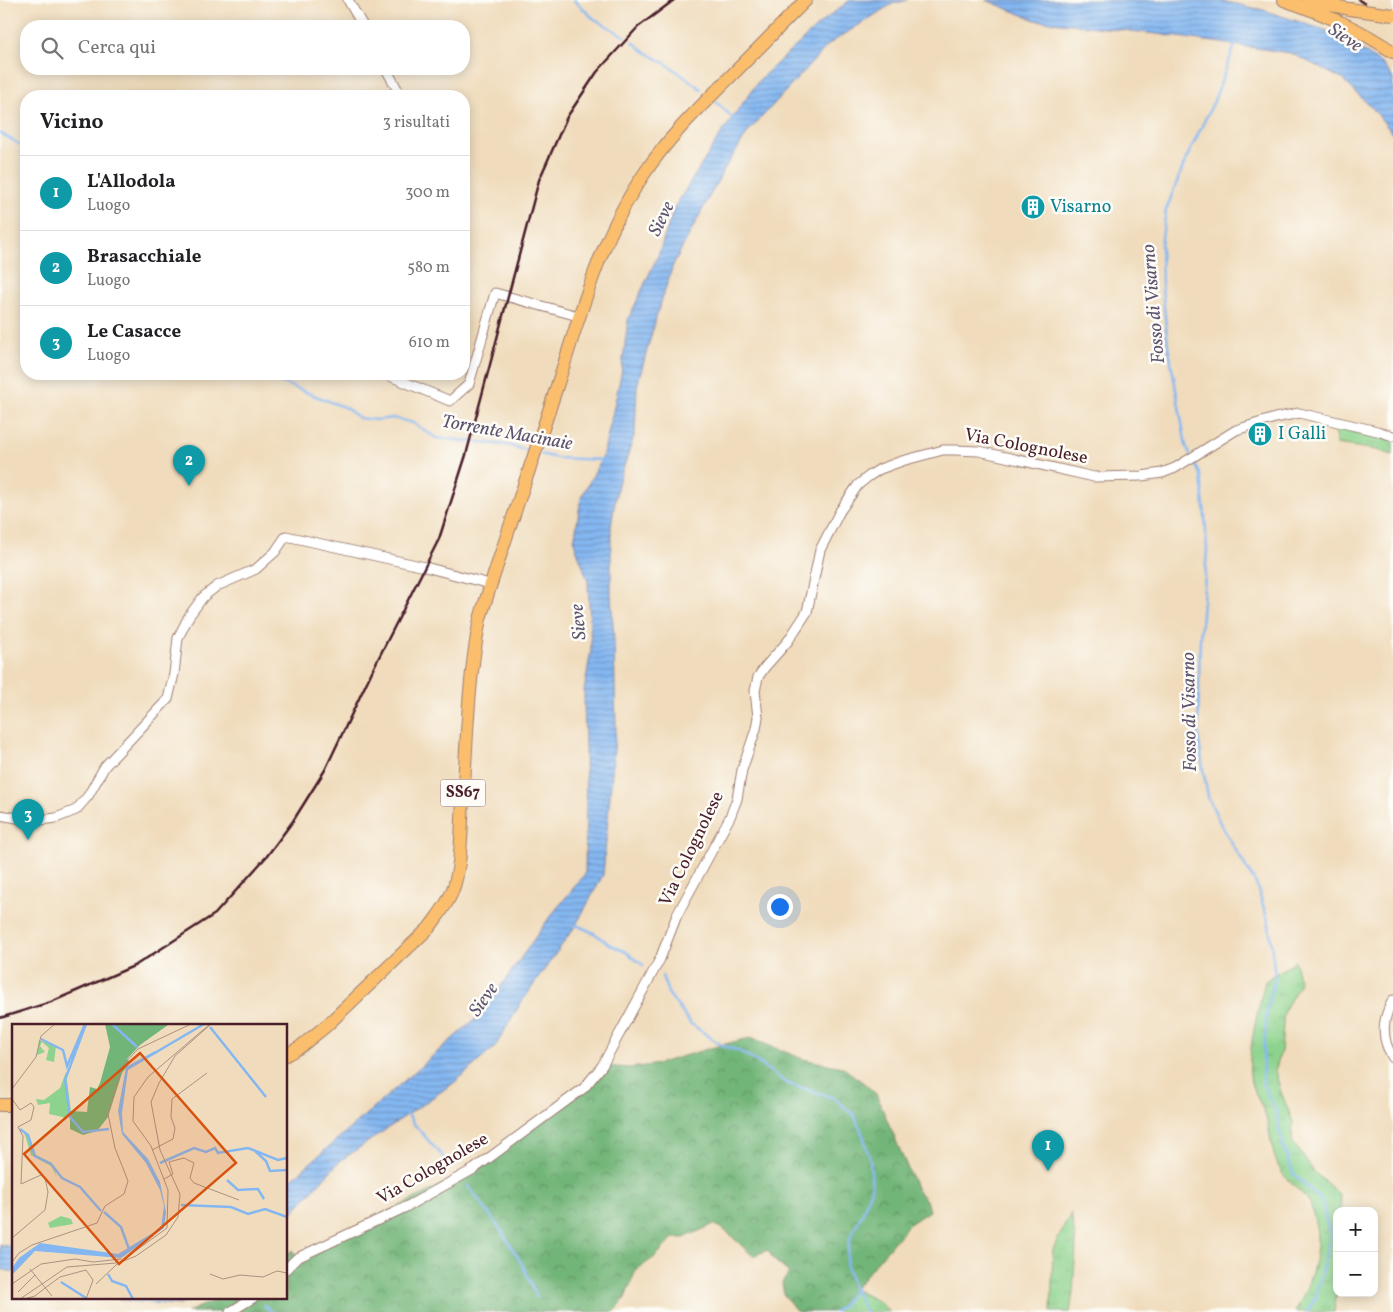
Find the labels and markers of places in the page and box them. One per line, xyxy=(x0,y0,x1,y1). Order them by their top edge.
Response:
building icon: Visarno xyxy=(1020,194,1046,220)
place label: Visarno xyxy=(1050,195,1111,220)
building icon: I Galli xyxy=(1247,421,1273,447)
place label: I Galli xyxy=(1278,422,1326,447)
pin: 2 xyxy=(173,445,205,486)
pin: 3 xyxy=(12,799,44,840)
pin: 1 xyxy=(1032,1130,1064,1171)

